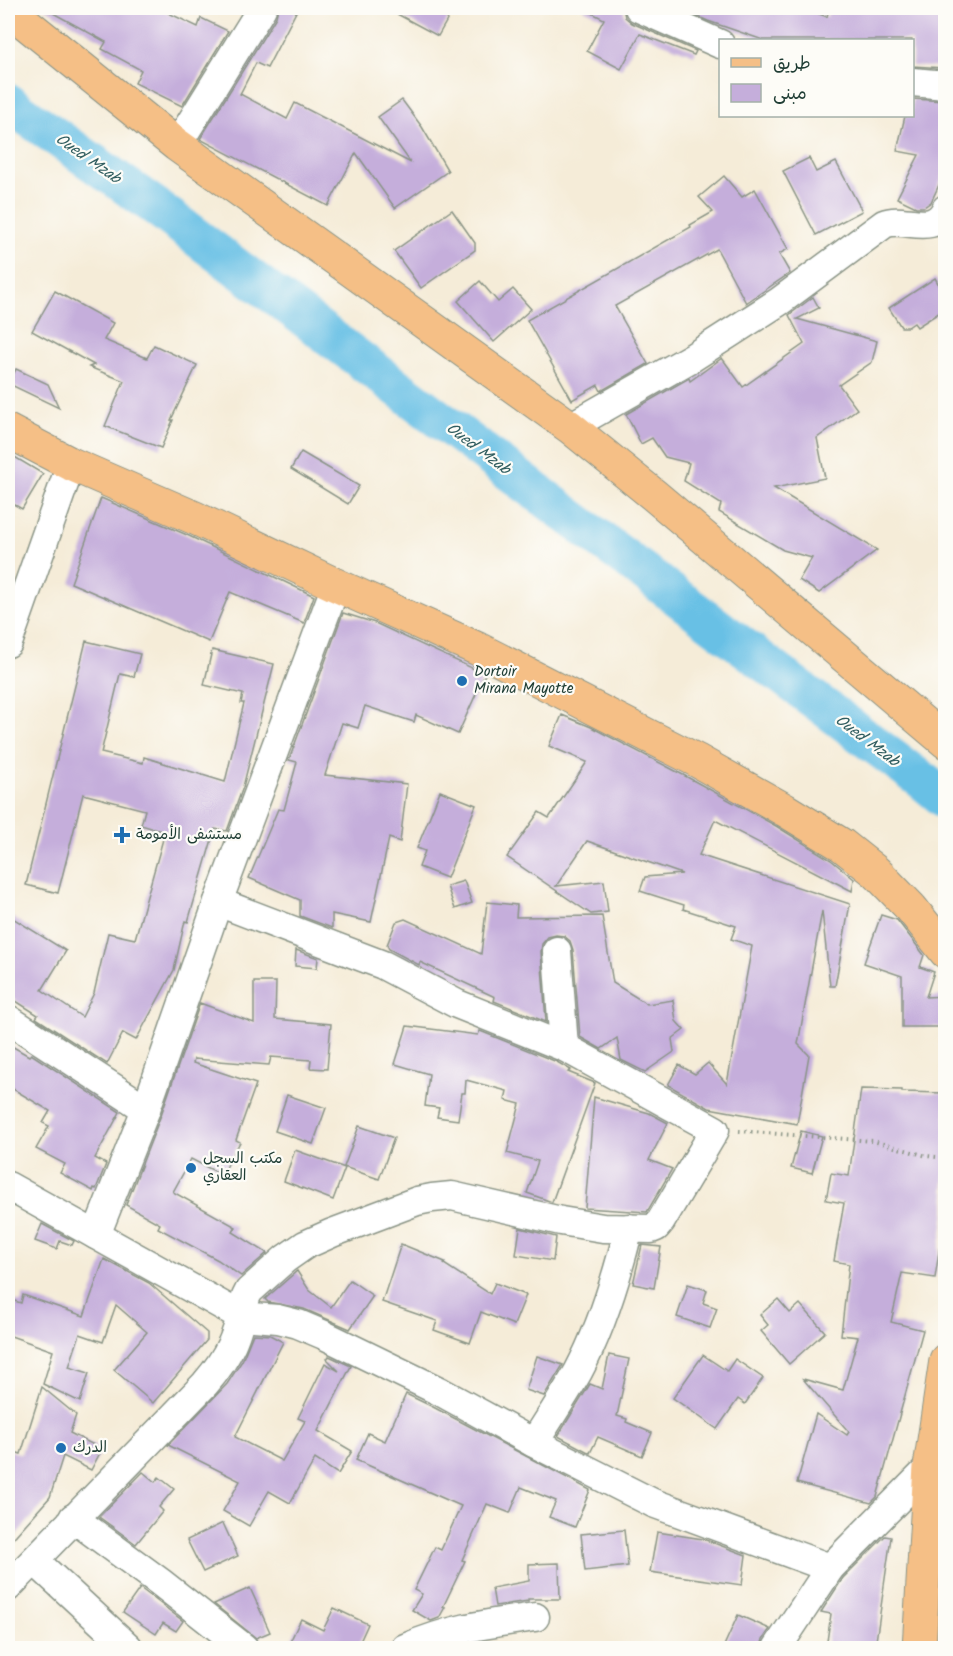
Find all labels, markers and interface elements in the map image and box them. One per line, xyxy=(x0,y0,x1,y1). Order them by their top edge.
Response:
legend xyxy=(719,39,914,117)
text: طريق xyxy=(773,50,811,79)
text: مبنى xyxy=(773,80,807,109)
water label: Oued Mzab xyxy=(50,127,127,192)
water label: Oued Mzab xyxy=(441,417,517,482)
place label: Dortoir Mirana Mayotte xyxy=(474,660,574,701)
marker: Dortoir Mirana Mayotte xyxy=(455,674,469,688)
water label: Oued Mzab xyxy=(830,709,906,774)
place label: مستشفى الأمومة xyxy=(136,823,242,847)
marker: مستشفى الأمومة xyxy=(113,826,131,844)
place label: مكتب السجل العقاري xyxy=(203,1147,282,1188)
marker: مكتب السجل العقاري xyxy=(184,1161,198,1175)
place label: الدرك xyxy=(73,1436,107,1460)
marker: الدرك xyxy=(54,1441,68,1455)

